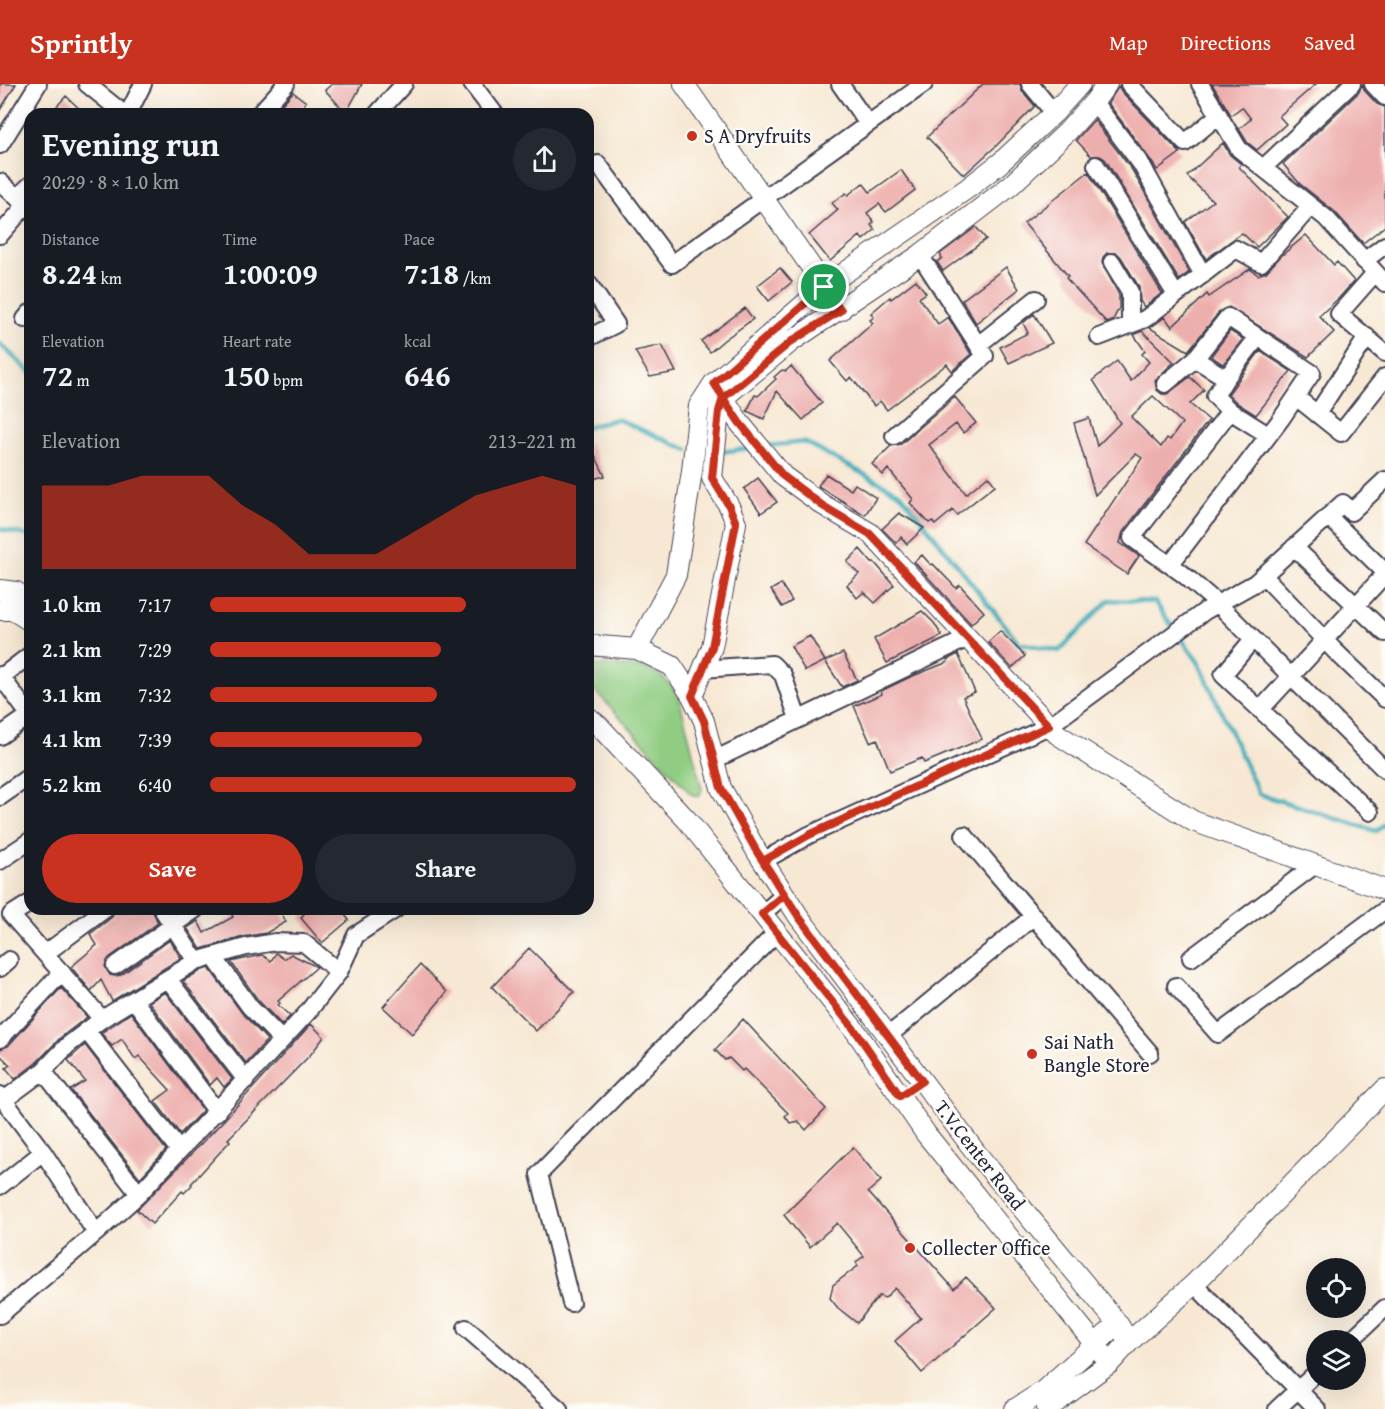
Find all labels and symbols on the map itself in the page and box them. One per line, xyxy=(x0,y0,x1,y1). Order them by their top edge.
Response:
place label: S A Dryfruits xyxy=(704,121,811,150)
marker: S A Dryfruits xyxy=(685,129,699,143)
pin xyxy=(798,261,849,312)
place label: Sai Nath Bangle Store xyxy=(1044,1027,1150,1079)
marker: Sai Nath Bangle Store xyxy=(1025,1047,1039,1061)
street label: T.V.Center Road xyxy=(928,1094,1033,1216)
place label: Collecter Office xyxy=(922,1233,1051,1262)
marker: Collecter Office xyxy=(903,1241,917,1255)

